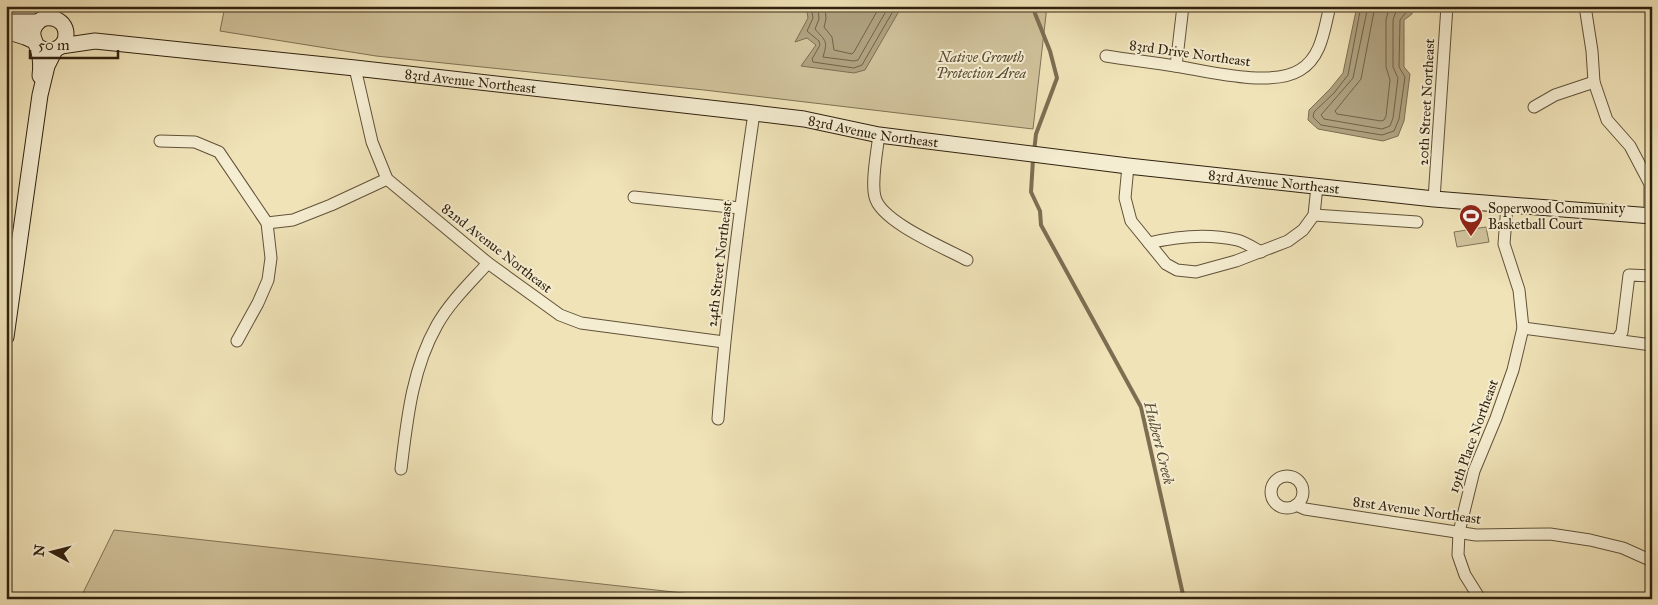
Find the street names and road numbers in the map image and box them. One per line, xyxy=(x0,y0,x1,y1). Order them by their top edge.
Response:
street label: 83rd Drive Northeast xyxy=(1128,37,1252,70)
street label: 20th Street Northeast xyxy=(1415,38,1438,166)
street label: 83rd Avenue Northeast xyxy=(404,66,537,97)
street label: 83rd Avenue Northeast xyxy=(806,112,939,151)
street label: 83rd Avenue Northeast xyxy=(1207,167,1340,198)
street label: 82nd Avenue Northeast xyxy=(438,200,555,297)
street label: 24th Street Northeast xyxy=(703,200,736,328)
street label: 19th Place Northeast xyxy=(1445,377,1502,495)
street label: 81st Avenue Northeast xyxy=(1352,493,1482,528)

